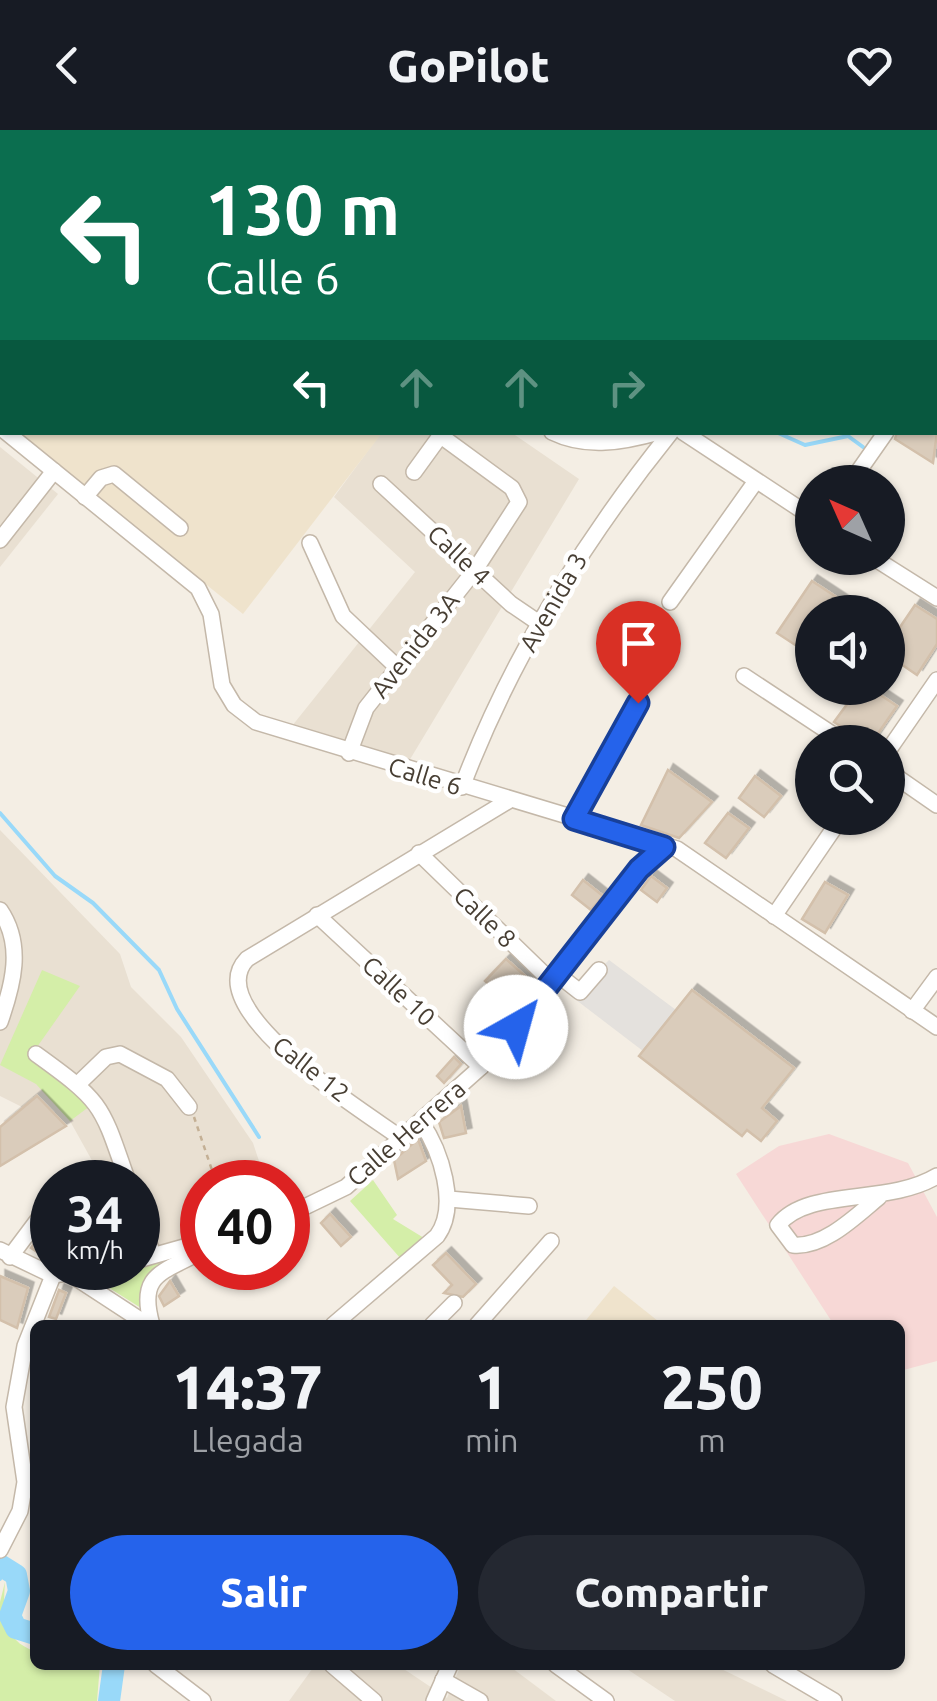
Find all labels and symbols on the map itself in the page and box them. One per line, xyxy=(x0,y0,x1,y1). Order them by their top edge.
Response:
north arrow xyxy=(795,465,905,575)
street label: Calle 4 xyxy=(422,519,496,591)
street label: Avenida 3 xyxy=(513,548,593,656)
street label: Avenida 3A xyxy=(365,587,465,703)
pin xyxy=(596,601,681,704)
street label: Calle 6 xyxy=(385,752,465,800)
street label: Calle 8 xyxy=(448,881,522,953)
street label: Calle 10 xyxy=(357,950,441,1032)
position arrow xyxy=(464,975,568,1079)
street label: Calle 12 xyxy=(267,1031,355,1107)
street label: Calle Herrera xyxy=(341,1074,471,1192)
speed limit sign: 40 xyxy=(180,1160,310,1290)

